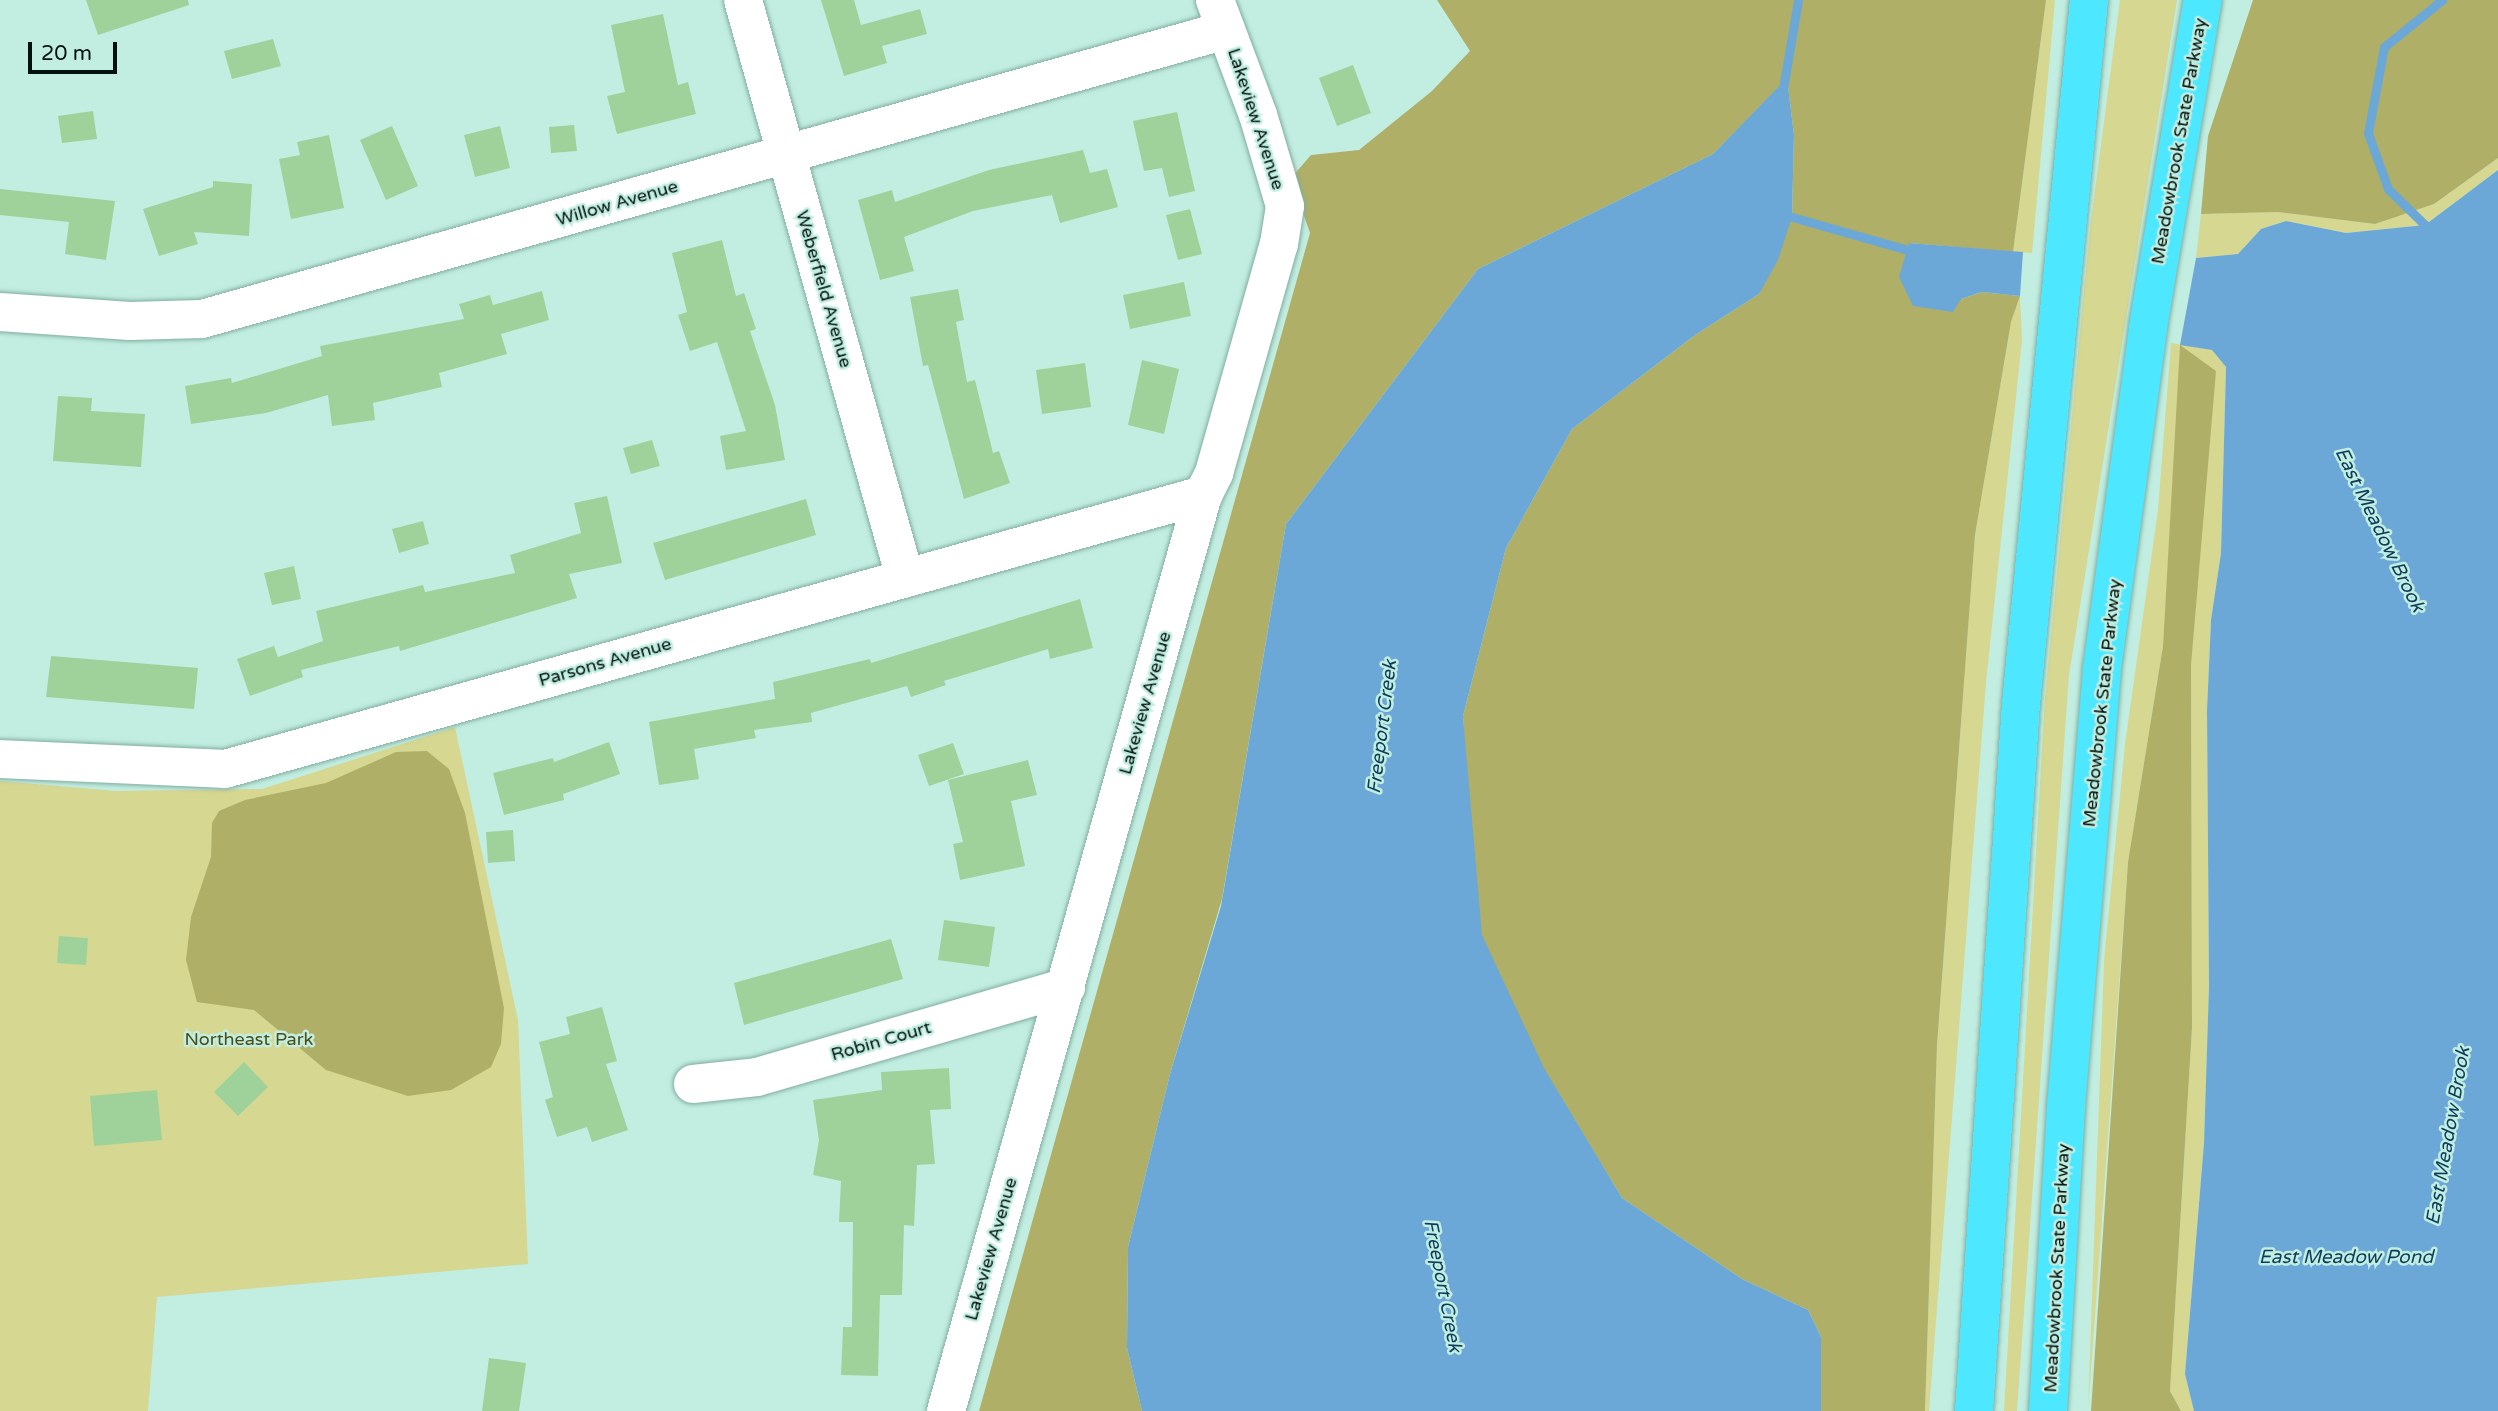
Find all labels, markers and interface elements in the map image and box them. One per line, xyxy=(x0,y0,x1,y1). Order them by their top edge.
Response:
street label: Meadowbrook State Parkway xyxy=(2147,16,2211,266)
scale bar xyxy=(32,28,121,72)
text: 20 m xyxy=(41,41,92,66)
street label: Lakeview Avenue xyxy=(1223,45,1289,193)
street label: Willow Avenue xyxy=(554,175,680,231)
street label: Weberfield Avenue xyxy=(791,208,857,370)
water label: East Meadow Brook xyxy=(2329,444,2429,616)
street label: Meadowbrook State Parkway xyxy=(2078,578,2126,828)
street label: Lakeview Avenue xyxy=(1114,629,1176,777)
street label: Parsons Avenue xyxy=(536,633,674,691)
water label: Freeport Creek xyxy=(1363,659,1403,795)
street label: Robin Court xyxy=(828,1016,934,1066)
park label: Northeast Park xyxy=(185,1028,313,1050)
water label: East Meadow Brook xyxy=(2422,1045,2476,1227)
street label: Meadowbrook State Parkway xyxy=(2040,1143,2074,1393)
street label: Lakeview Avenue xyxy=(960,1175,1022,1323)
water label: Freeport Creek xyxy=(1418,1218,1466,1354)
water label: East Meadow Pond xyxy=(2259,1247,2433,1269)

